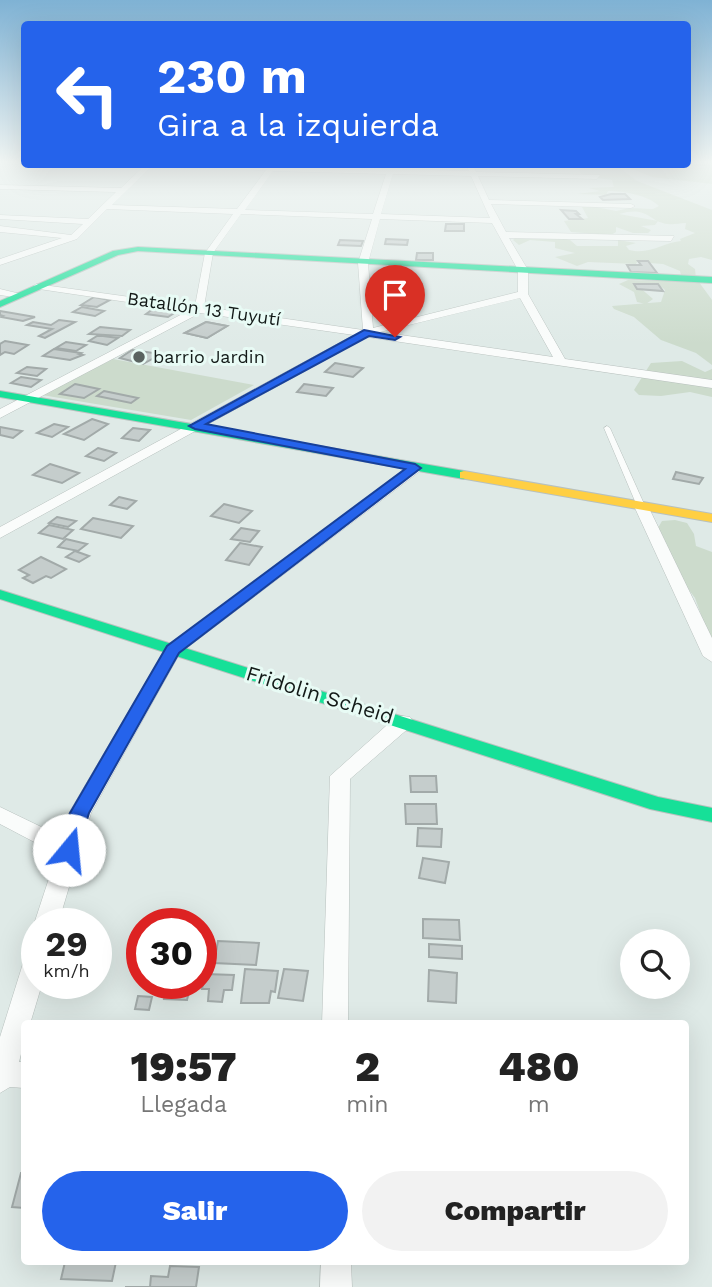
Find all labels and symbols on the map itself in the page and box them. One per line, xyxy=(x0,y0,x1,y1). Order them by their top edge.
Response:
pin xyxy=(365,265,425,337)
street label: Batallón 13 Tuyutí xyxy=(126,287,282,330)
place label: barrio Jardin xyxy=(153,346,265,367)
marker: barrio Jardin xyxy=(131,349,147,365)
street label: Fridolin Scheid xyxy=(243,660,397,729)
position arrow xyxy=(32,813,106,887)
speed limit sign: 30 xyxy=(126,908,217,999)

